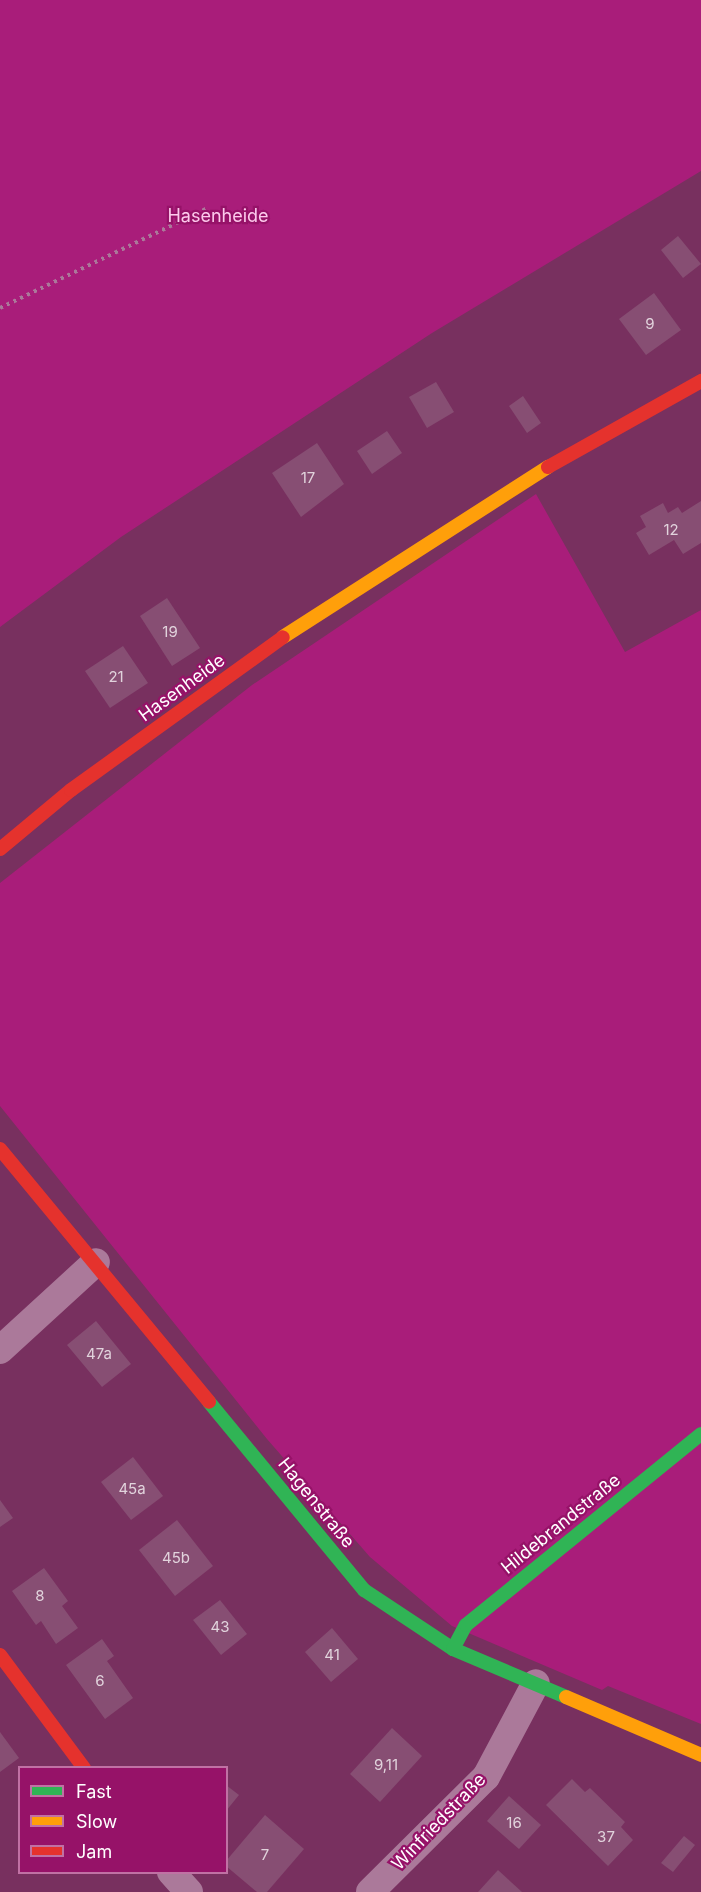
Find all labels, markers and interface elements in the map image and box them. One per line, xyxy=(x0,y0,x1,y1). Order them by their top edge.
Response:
park label: Hasenheide xyxy=(167,205,269,227)
house number: 9 xyxy=(645,315,655,333)
house number: 17 xyxy=(301,469,315,487)
house number: 12 xyxy=(663,521,679,539)
house number: 19 xyxy=(162,623,178,641)
street label: Hasenheide xyxy=(135,650,229,726)
house number: 21 xyxy=(108,668,124,686)
house number: 47a xyxy=(86,1345,112,1363)
street label: Hagenstraße xyxy=(273,1454,359,1552)
street label: Hildebrandstraße xyxy=(497,1469,625,1579)
house number: 45a xyxy=(118,1480,146,1498)
house number: 45b xyxy=(162,1549,190,1567)
house number: 8 xyxy=(35,1587,45,1605)
house number: 43 xyxy=(211,1618,229,1636)
house number: 41 xyxy=(324,1646,340,1664)
house number: 6 xyxy=(95,1672,105,1690)
house number: 9,11 xyxy=(374,1756,398,1774)
legend xyxy=(18,1766,228,1874)
street label: Winfriedstraße xyxy=(387,1769,491,1875)
text: Fast xyxy=(76,1781,112,1802)
text: Slow xyxy=(76,1811,117,1832)
house number: 16 xyxy=(506,1814,522,1832)
house number: 37 xyxy=(597,1828,615,1846)
text: Jam xyxy=(76,1841,112,1862)
house number: 7 xyxy=(261,1846,269,1864)

